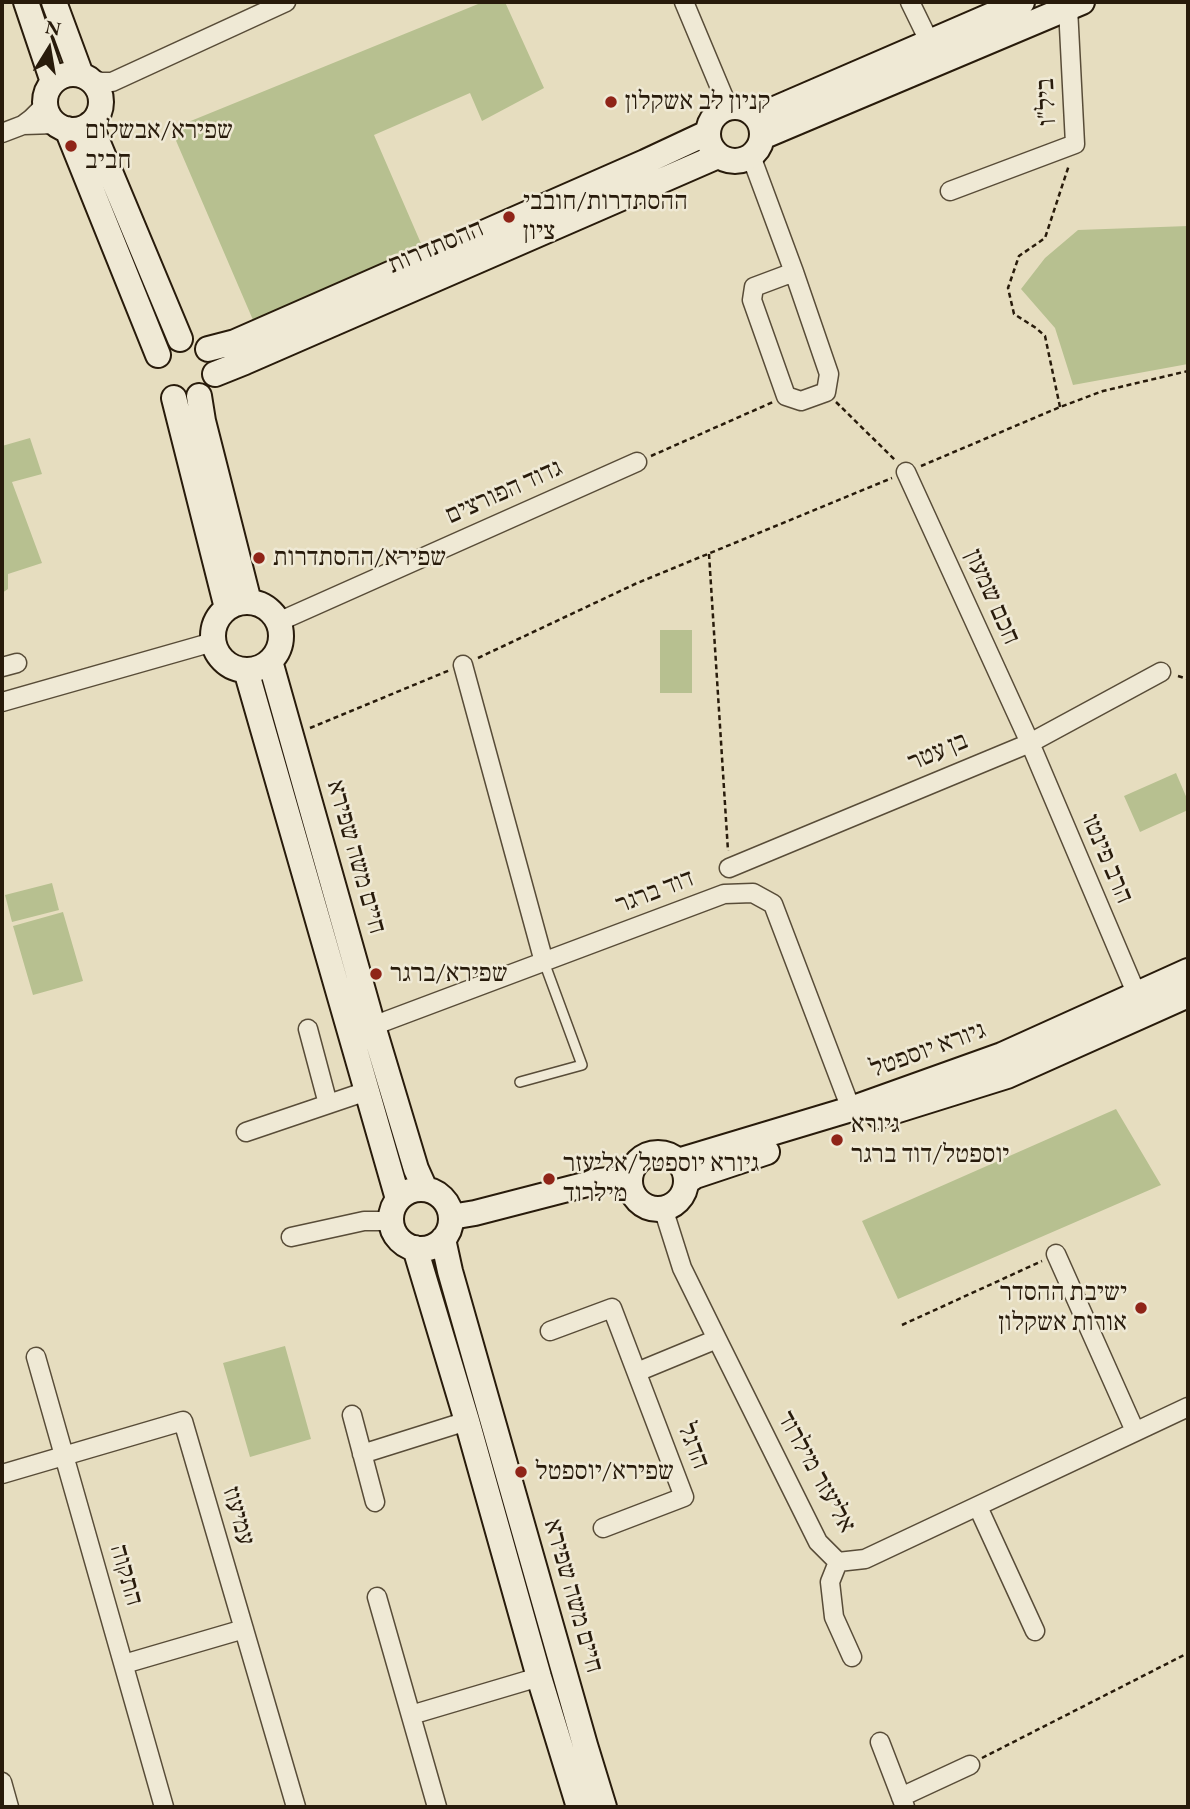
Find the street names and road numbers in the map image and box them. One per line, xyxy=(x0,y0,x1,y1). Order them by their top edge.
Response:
street label: ביל"ו xyxy=(1030,77,1064,127)
street label: ההסתדרות xyxy=(383,213,489,281)
street label: גדוד הפורצים xyxy=(441,452,567,532)
street label: חכם שמעון xyxy=(957,544,1027,650)
street label: בן עטר xyxy=(903,726,973,778)
street label: חיים משה שפירא xyxy=(319,777,393,937)
street label: הרב פינטו xyxy=(1074,810,1140,908)
street label: דוד ברגר xyxy=(611,863,699,921)
street label: גיורא יוספטל xyxy=(866,1015,990,1085)
street label: אליעזר מילרוד xyxy=(770,1406,862,1538)
street label: הדגל xyxy=(670,1418,716,1474)
street label: עמיעוז xyxy=(215,1483,261,1549)
street label: חיים משה שפירא xyxy=(536,1516,610,1676)
street label: התקוה xyxy=(102,1541,150,1609)

